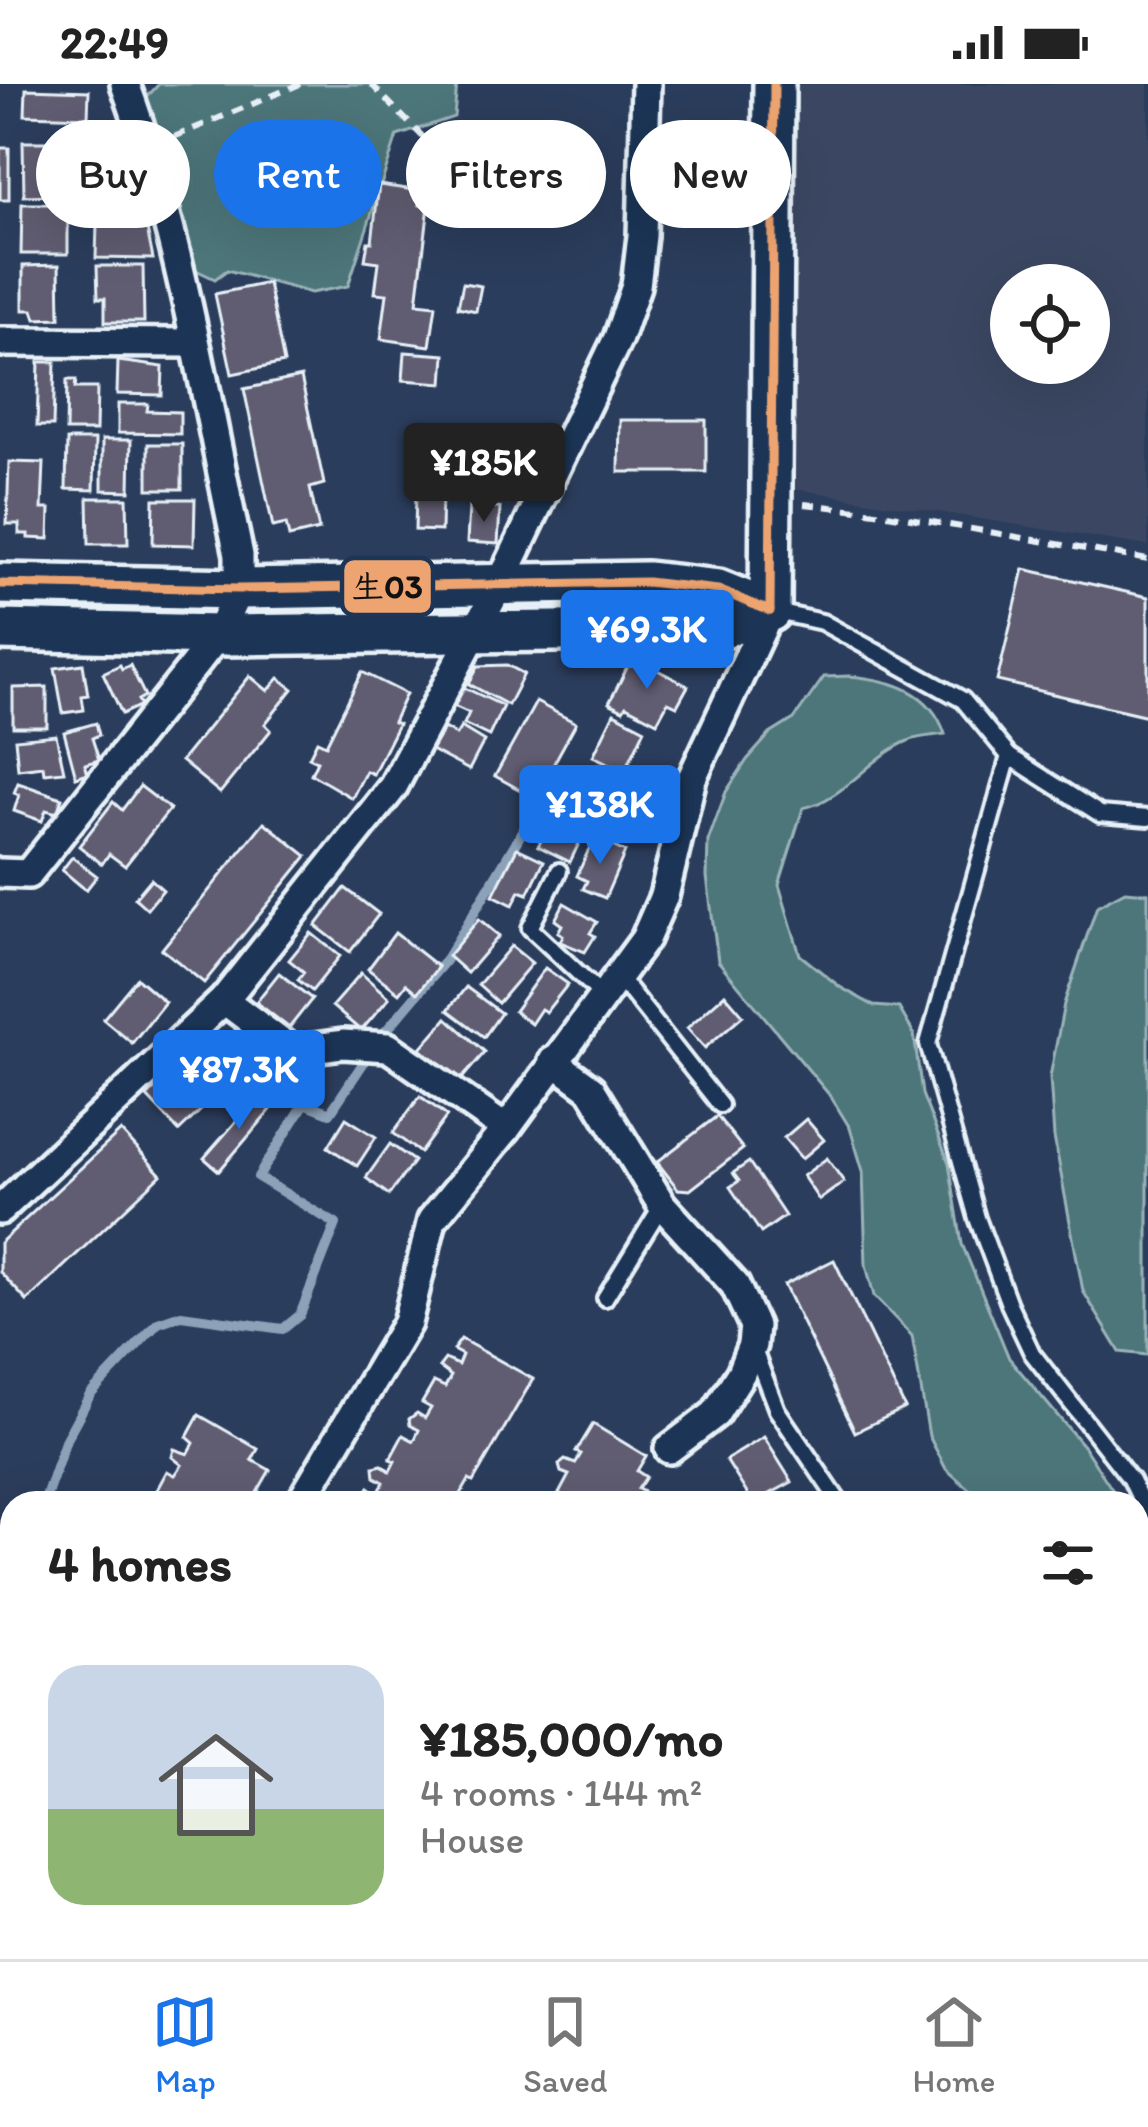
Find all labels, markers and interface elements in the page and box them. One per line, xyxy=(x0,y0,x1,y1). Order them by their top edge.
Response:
text: 22:49 xyxy=(60,15,169,69)
chip: Buy xyxy=(36,120,190,228)
chip: Rent xyxy=(214,120,382,228)
chip: Filters xyxy=(406,120,606,228)
chip: New xyxy=(630,120,791,228)
map controls xyxy=(990,264,1110,384)
button: locate xyxy=(990,264,1110,384)
pin: ¥185K xyxy=(400,423,568,525)
text: ¥185K xyxy=(431,438,537,485)
line badge: 生03 xyxy=(342,558,433,615)
text: 生03 xyxy=(351,567,423,606)
pin: ¥69.3K xyxy=(549,590,745,692)
text: ¥69.3K xyxy=(588,605,706,652)
pin: ¥138K xyxy=(516,765,684,867)
text: ¥138K xyxy=(546,780,654,827)
pin: ¥87.3K xyxy=(141,1030,337,1132)
text: ¥87.3K xyxy=(180,1045,298,1092)
icon: filters xyxy=(1035,1530,1101,1596)
text: 4 homes xyxy=(48,1533,232,1594)
text: ¥185,000/mo xyxy=(420,1708,724,1769)
icon: home xyxy=(144,1713,288,1857)
text: 4 rooms · 144 m² xyxy=(420,1769,702,1816)
text: House xyxy=(420,1816,524,1863)
tab: Map xyxy=(152,1989,218,2100)
tab: Saved xyxy=(523,1989,608,2100)
tab: Home xyxy=(912,1989,996,2100)

